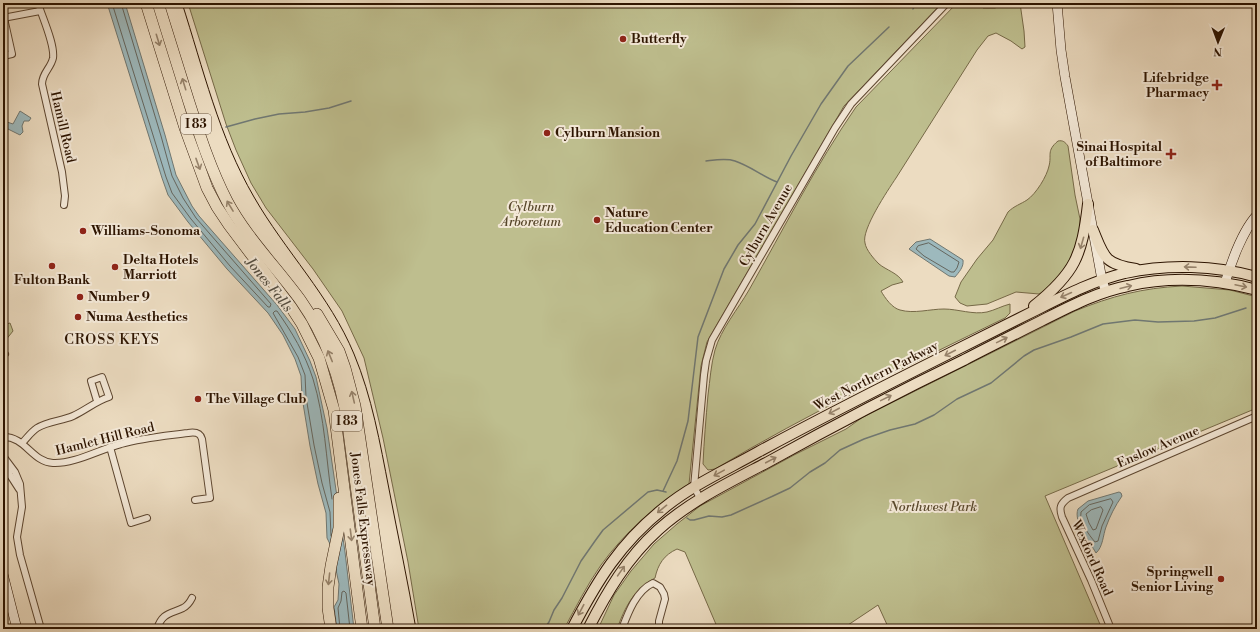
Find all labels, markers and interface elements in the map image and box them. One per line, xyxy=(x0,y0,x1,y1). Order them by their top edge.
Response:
north arrow xyxy=(1198,22,1238,62)
place label: Butterfly xyxy=(631,31,687,47)
one-way arrow xyxy=(155,34,162,47)
marker: Butterfly xyxy=(618,34,628,44)
text: N xyxy=(1213,44,1222,58)
place label: Lifebridge Pharmacy xyxy=(1143,70,1209,101)
one-way arrow xyxy=(180,78,187,91)
marker: Lifebridge Pharmacy xyxy=(1212,80,1222,90)
street label: Hamill Road xyxy=(47,90,79,165)
road number: I 83 xyxy=(181,114,211,134)
place label: Cylburn Mansion xyxy=(555,125,660,141)
marker: Cylburn Mansion xyxy=(542,128,552,138)
place label: Sinai Hospital of Baltimore xyxy=(1077,139,1163,170)
marker: Sinai Hospital of Baltimore xyxy=(1165,148,1177,160)
one-way arrow xyxy=(194,158,202,170)
street label: Cylburn Avenue xyxy=(736,180,796,269)
park label: Cylburn Arboretum xyxy=(499,199,561,230)
one-way arrow xyxy=(226,200,234,212)
place label: Nature Education Center xyxy=(605,205,713,236)
marker: Nature Education Center xyxy=(592,215,602,225)
place label: Williams-Sonoma xyxy=(90,223,201,239)
marker: Williams-Sonoma xyxy=(78,226,88,236)
one-way arrow xyxy=(1078,236,1085,249)
place label: Delta Hotels Marriott xyxy=(123,252,199,283)
water label: Jones Falls xyxy=(240,253,296,316)
marker: Fulton Bank xyxy=(47,261,57,271)
marker: Delta Hotels Marriott xyxy=(110,262,120,272)
one-way arrow xyxy=(1184,264,1197,271)
place label: Fulton Bank xyxy=(14,272,91,288)
one-way arrow xyxy=(1119,282,1132,290)
one-way arrow xyxy=(1234,283,1247,291)
place label: Number 9 xyxy=(88,289,150,305)
marker: Number 9 xyxy=(75,292,85,302)
one-way arrow xyxy=(1060,292,1072,299)
place label: Numa Aesthetics xyxy=(86,309,188,325)
marker: Numa Aesthetics xyxy=(73,312,83,322)
district label: CROSS KEYS xyxy=(64,331,160,349)
one-way arrow xyxy=(996,336,1008,344)
street label: West Northern Parkway xyxy=(810,337,942,415)
one-way arrow xyxy=(944,350,956,357)
one-way arrow xyxy=(326,351,334,363)
one-way arrow xyxy=(349,390,356,403)
place label: The Village Club xyxy=(206,391,306,407)
marker: The Village Club xyxy=(193,394,203,404)
one-way arrow xyxy=(880,394,892,401)
one-way arrow xyxy=(828,408,840,416)
road number: I 83 xyxy=(332,411,362,431)
street label: Hamlet Hill Road xyxy=(54,419,157,459)
street label: Enslow Avenue xyxy=(1114,422,1202,472)
street label: Jones Falls Expressway xyxy=(347,450,379,587)
one-way arrow xyxy=(765,455,777,463)
one-way arrow xyxy=(714,470,726,478)
park label: Northwest Park xyxy=(888,499,977,515)
one-way arrow xyxy=(657,505,668,514)
street label: Wexford Road xyxy=(1068,517,1116,599)
one-way arrow xyxy=(347,528,355,541)
place label: Springwell Senior Living xyxy=(1131,564,1214,595)
one-way arrow xyxy=(617,566,625,577)
one-way arrow xyxy=(325,572,332,585)
marker: Springwell Senior Living xyxy=(1216,574,1226,584)
one-way arrow xyxy=(577,604,585,616)

